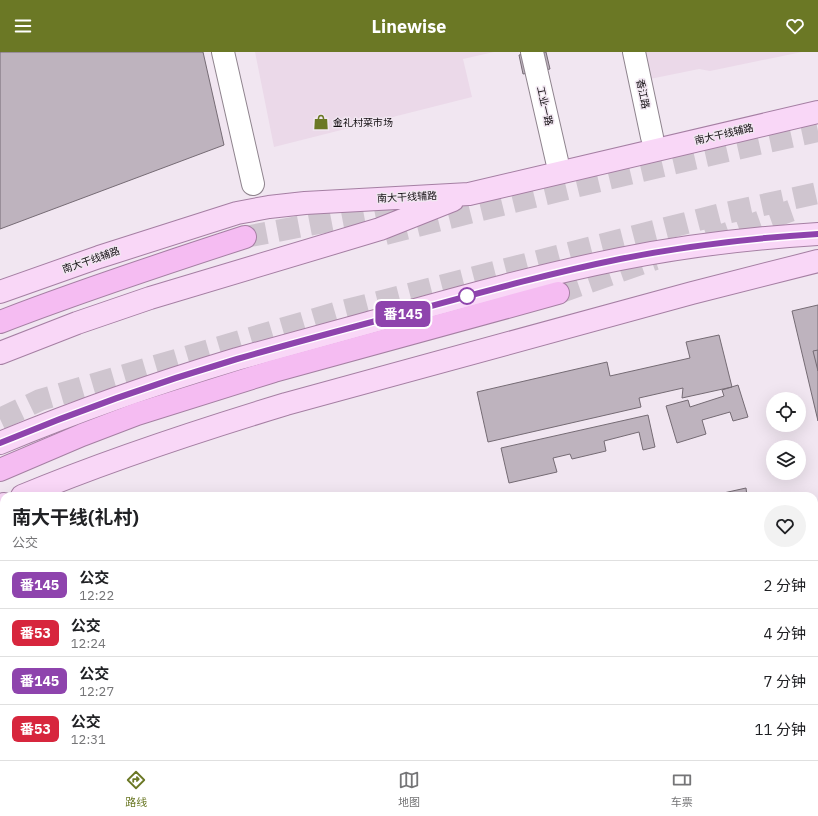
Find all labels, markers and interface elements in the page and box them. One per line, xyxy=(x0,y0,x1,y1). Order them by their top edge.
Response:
icon: menu xyxy=(12,15,34,37)
text: Linewise xyxy=(372,15,446,38)
icon: heart xyxy=(784,15,806,37)
street label: 香江路 xyxy=(634,78,652,110)
street label: 工业一路 xyxy=(534,85,556,127)
shop icon: 金礼村菜市场 xyxy=(312,113,330,131)
place label: 金礼村菜市场 xyxy=(333,116,393,129)
street label: 南大干线辅路 xyxy=(693,121,755,147)
street label: 南大干线辅路 xyxy=(377,189,437,205)
street label: 南大干线辅路 xyxy=(61,244,121,276)
unlabelled marker xyxy=(458,287,476,305)
line badge: 番145 xyxy=(375,301,431,327)
text: 番145 xyxy=(383,305,423,323)
map controls xyxy=(766,392,806,480)
button: locate xyxy=(766,392,806,432)
button: layers xyxy=(766,440,806,480)
text: 南大干线(礼村) xyxy=(12,505,139,529)
button: heart xyxy=(764,505,806,547)
text: 公交 xyxy=(12,534,38,551)
text: 公交 xyxy=(79,568,109,587)
text: 番145 xyxy=(20,576,59,594)
text: 2 分钟 xyxy=(763,576,806,595)
text: 12:22 xyxy=(79,587,114,604)
text: 公交 xyxy=(71,616,101,635)
text: 番53 xyxy=(20,624,51,642)
text: 4 分钟 xyxy=(763,624,806,643)
text: 12:24 xyxy=(71,635,106,652)
text: 公交 xyxy=(79,664,109,683)
text: 番145 xyxy=(20,672,59,690)
text: 7 分钟 xyxy=(763,672,806,691)
text: 12:27 xyxy=(79,683,114,700)
text: 公交 xyxy=(71,712,101,731)
text: 番53 xyxy=(20,720,51,738)
text: 11 分钟 xyxy=(754,720,806,739)
text: 12:31 xyxy=(71,731,106,748)
tab: 路线 xyxy=(125,769,147,809)
tab: 地图 xyxy=(398,769,420,809)
tab: 车票 xyxy=(671,769,693,809)

